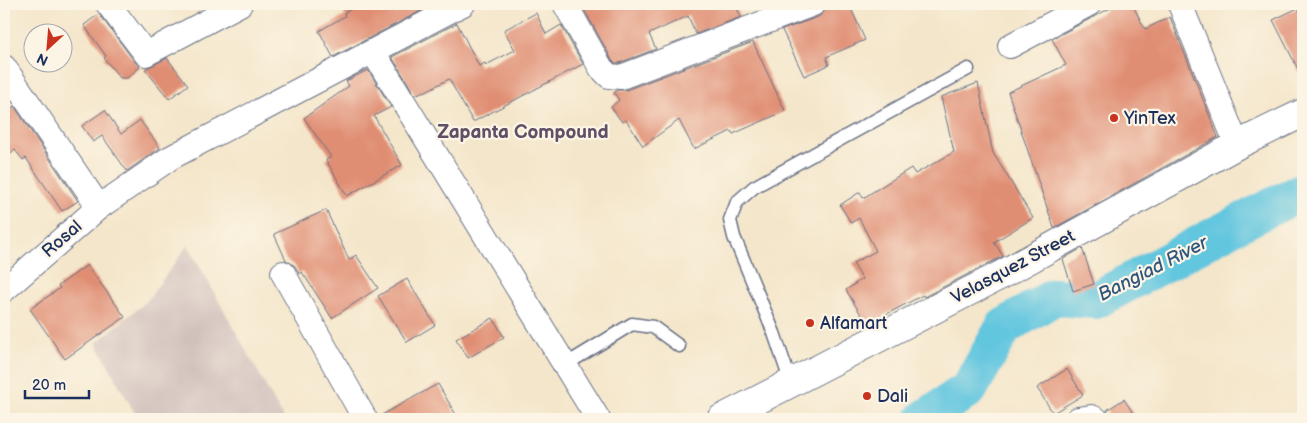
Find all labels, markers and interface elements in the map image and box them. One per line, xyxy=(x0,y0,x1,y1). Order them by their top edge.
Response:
north arrow xyxy=(22,22,72,72)
text: N xyxy=(34,49,51,69)
place label: YinTex xyxy=(1123,108,1176,129)
marker: YinTex xyxy=(1108,112,1120,124)
district label: Zapanta Compound xyxy=(437,121,609,144)
street label: Rosal xyxy=(38,216,86,262)
street label: Velasquez Street xyxy=(948,225,1079,308)
water label: Bangiad River xyxy=(1094,231,1213,306)
place label: Alfamart xyxy=(820,313,888,334)
marker: Alfamart xyxy=(804,317,816,329)
scale bar xyxy=(25,368,89,400)
text: 20 m xyxy=(32,376,66,395)
place label: Dali xyxy=(877,386,908,407)
marker: Dali xyxy=(861,390,873,402)

